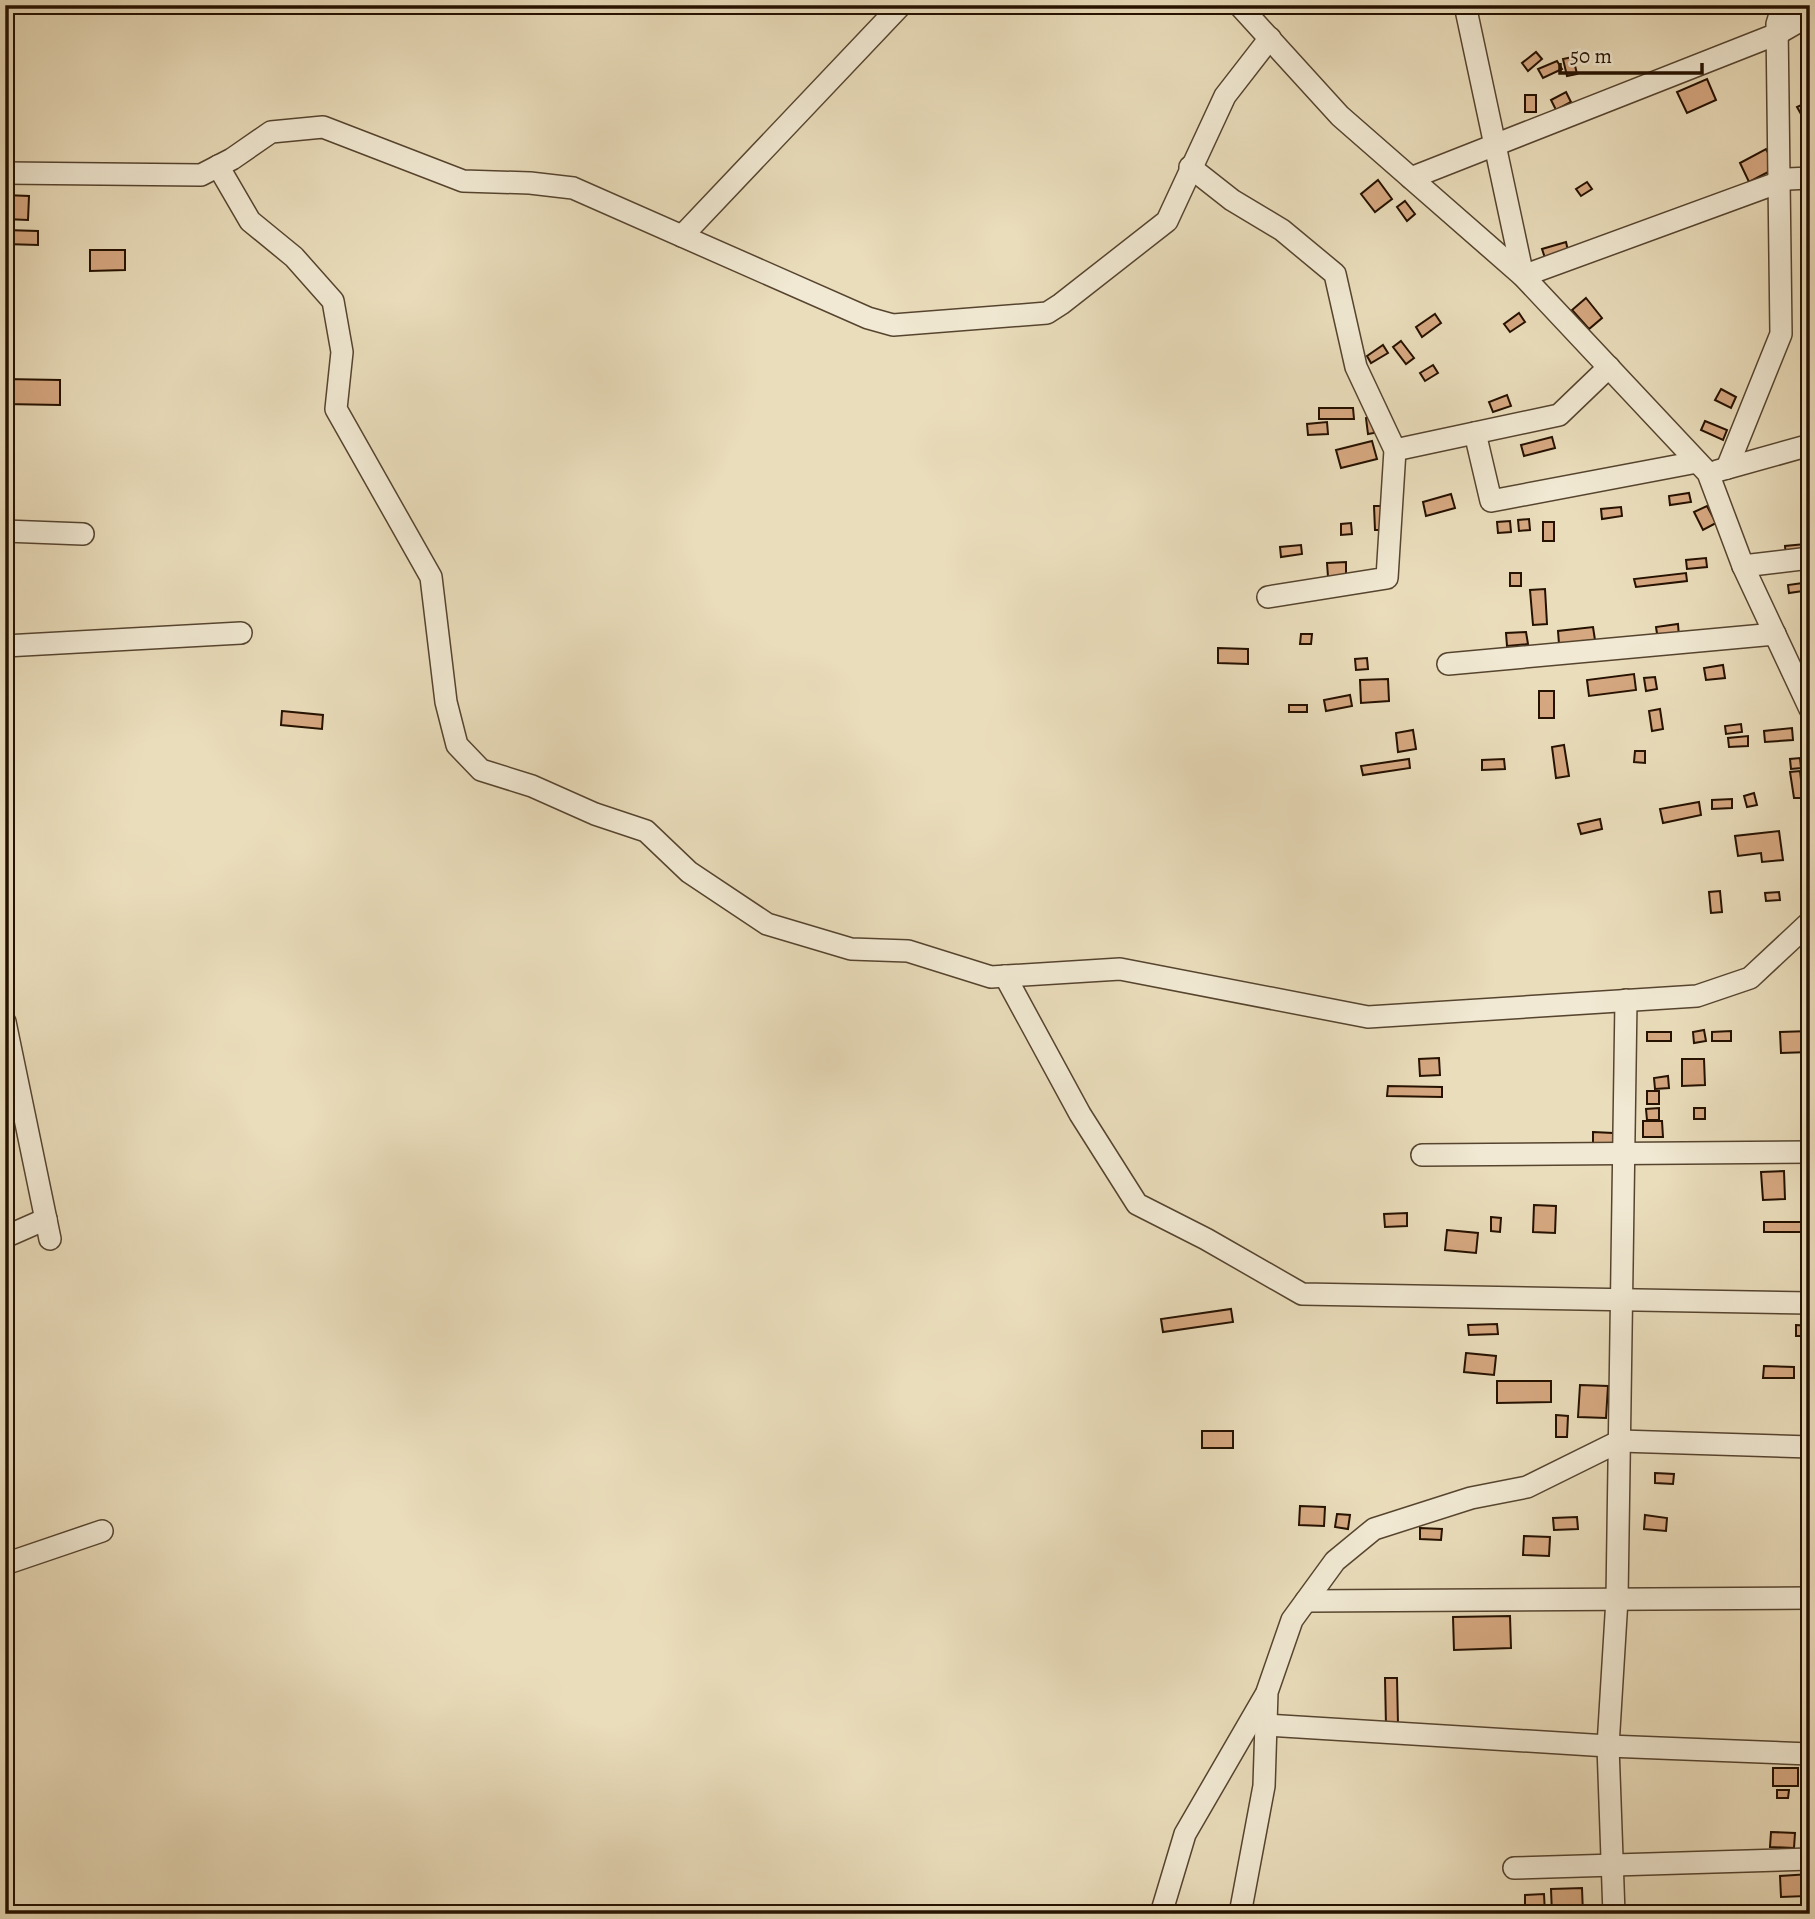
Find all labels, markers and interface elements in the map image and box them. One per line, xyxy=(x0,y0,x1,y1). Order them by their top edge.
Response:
scale bar xyxy=(1560,32,1701,76)
text: 50 m xyxy=(1570,42,1612,70)

